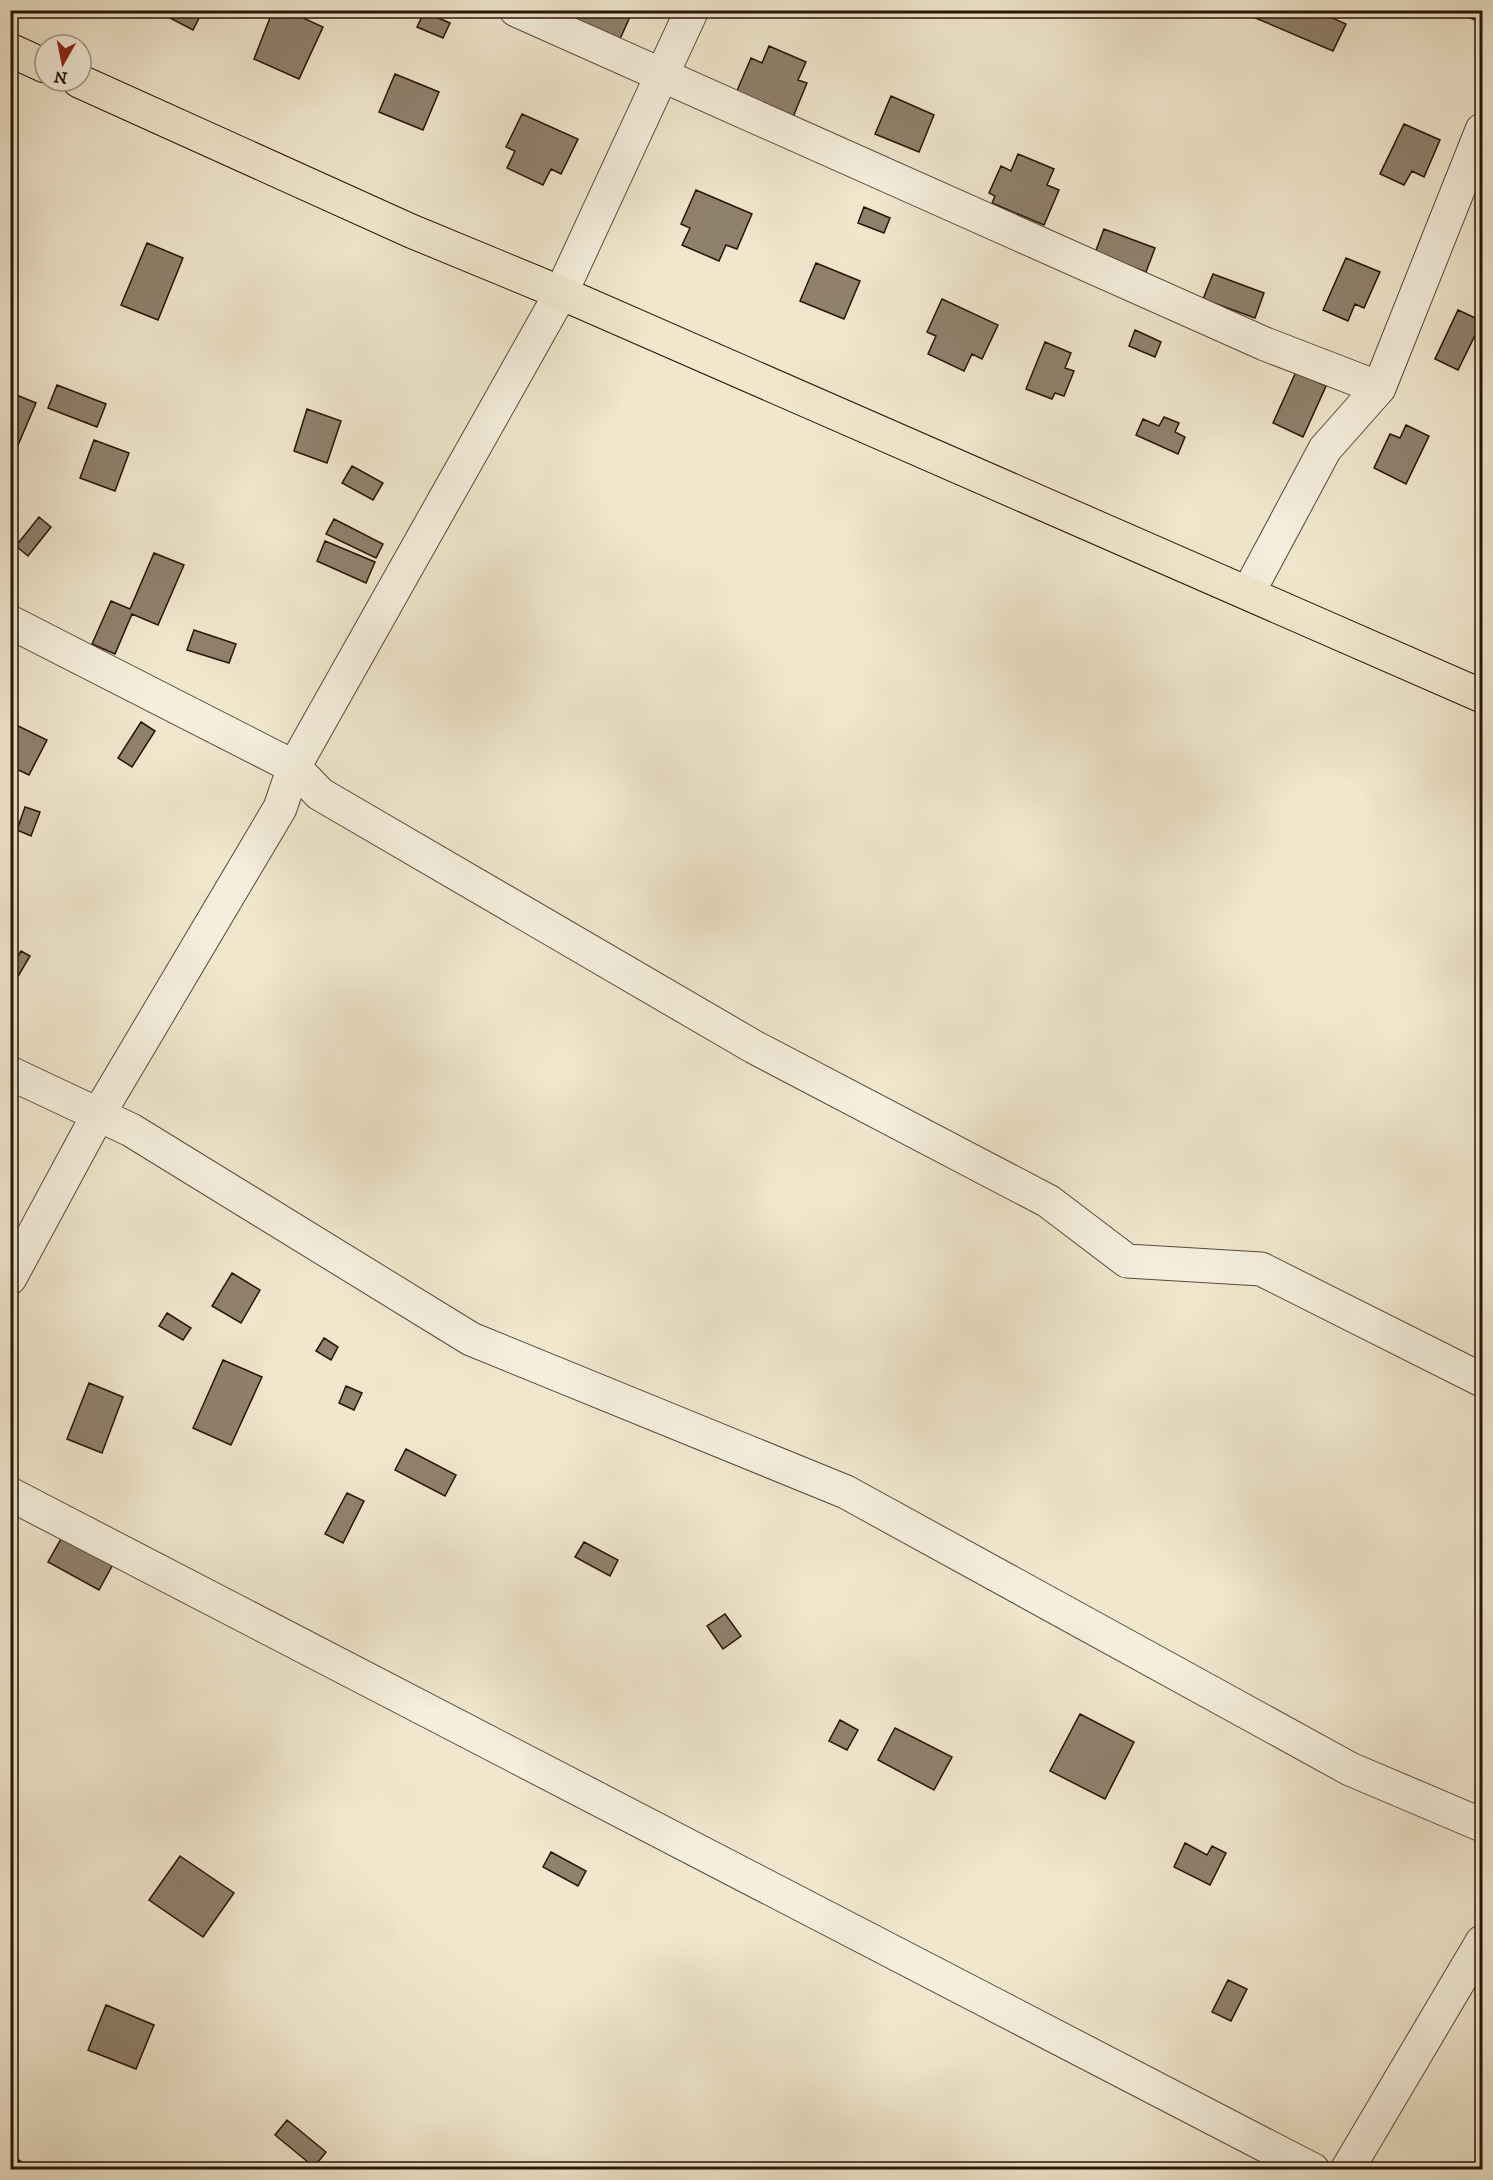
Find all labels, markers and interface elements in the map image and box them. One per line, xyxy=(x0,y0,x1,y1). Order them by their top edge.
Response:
north arrow xyxy=(33,33,93,93)
text: N xyxy=(53,66,69,88)

